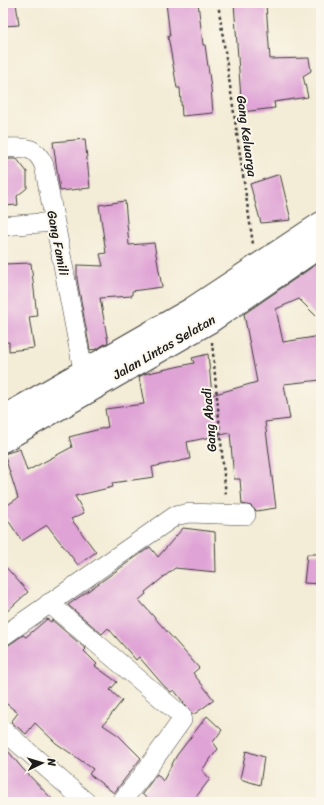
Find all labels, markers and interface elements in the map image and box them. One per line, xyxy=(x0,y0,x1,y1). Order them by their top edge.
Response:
street label: Gang Keluarga xyxy=(230,94,264,179)
street label: Gang Famili xyxy=(40,208,76,278)
street label: Jalan Lintas Selatan xyxy=(107,308,220,386)
street label: Gang Abadi xyxy=(195,387,223,453)
north arrow xyxy=(22,743,62,783)
text: N xyxy=(42,757,61,767)

